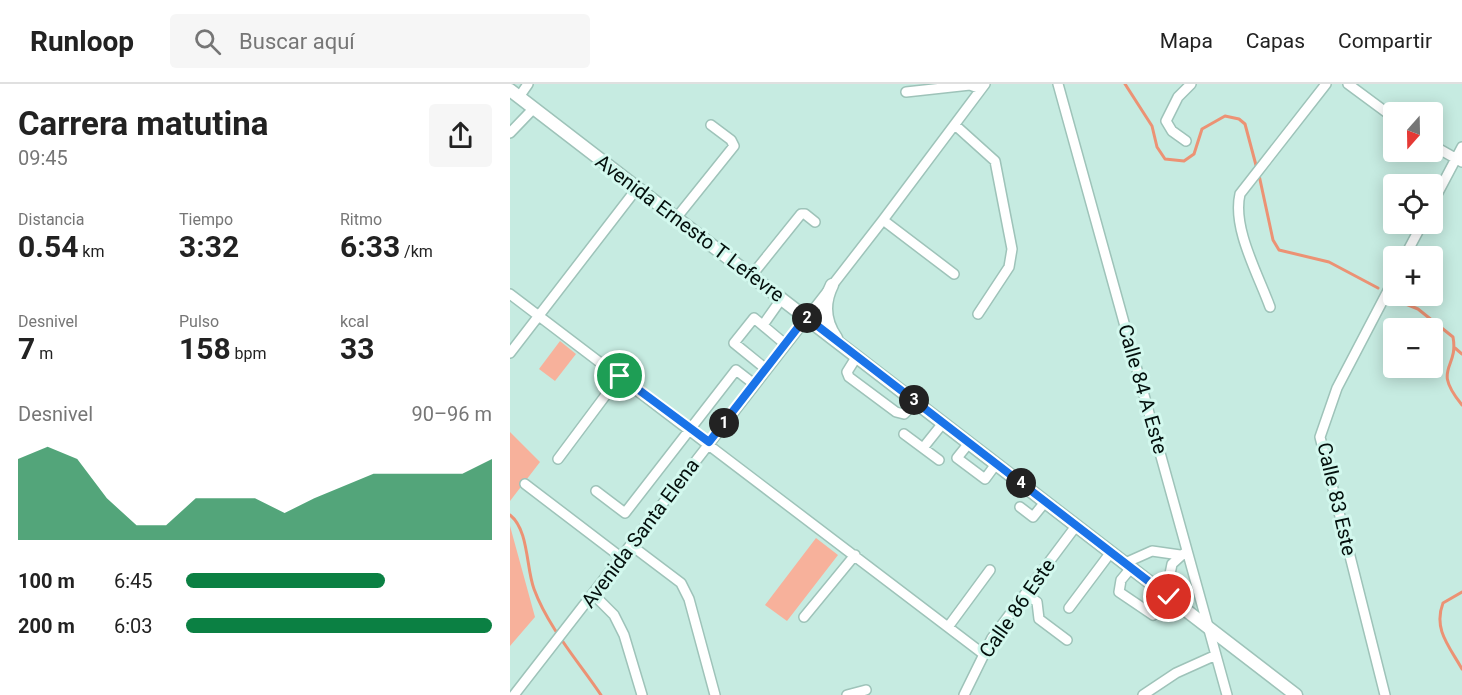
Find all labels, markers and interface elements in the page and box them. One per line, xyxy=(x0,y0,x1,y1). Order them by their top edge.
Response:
search box xyxy=(170,14,590,68)
text: Runloop xyxy=(30,25,134,58)
icon: search xyxy=(191,25,224,58)
text: Buscar aquí xyxy=(239,29,355,54)
text: Mapa xyxy=(1160,29,1213,53)
text: Capas xyxy=(1246,29,1305,53)
text: Compartir xyxy=(1338,29,1432,53)
north arrow xyxy=(1383,102,1443,162)
map controls xyxy=(1383,102,1443,378)
text: Carrera matutina xyxy=(18,104,268,143)
button: share xyxy=(429,104,492,167)
text: 09:45 xyxy=(18,146,68,170)
street label: Avenida Ernesto T Lefevre xyxy=(591,149,789,307)
button: locate xyxy=(1383,174,1443,234)
text: Distancia xyxy=(18,210,84,229)
text: Tiempo xyxy=(179,210,233,229)
text: Ritmo xyxy=(340,210,382,229)
text: 0.54 xyxy=(18,229,78,264)
text: 3:32 xyxy=(179,229,239,264)
text: 6:33 xyxy=(340,229,400,264)
text: km xyxy=(78,242,104,261)
text: /km xyxy=(400,242,433,261)
button: + xyxy=(1383,246,1443,306)
pin: 2 xyxy=(792,303,822,333)
text: 2 xyxy=(802,308,812,327)
text: Desnivel xyxy=(18,312,78,331)
text: Pulso xyxy=(179,312,219,331)
text: kcal xyxy=(340,312,369,331)
button: − xyxy=(1383,318,1443,378)
street label: Calle 84 A Este xyxy=(1113,322,1173,456)
text: 7 xyxy=(18,331,35,366)
text: 158 xyxy=(179,331,231,366)
text: 33 xyxy=(340,331,374,366)
text: m xyxy=(35,344,53,363)
text: bpm xyxy=(231,344,267,363)
pin xyxy=(594,350,645,401)
icon: arrive xyxy=(603,359,636,392)
pin: 3 xyxy=(899,385,929,415)
text: 3 xyxy=(909,390,919,409)
text: Desnivel xyxy=(18,402,93,426)
text: 90–96 m xyxy=(411,402,492,426)
pin: 1 xyxy=(709,408,739,438)
text: 1 xyxy=(719,413,729,432)
street label: Calle 83 Este xyxy=(1312,440,1362,558)
street label: Avenida Santa Elena xyxy=(576,454,704,612)
pin: 4 xyxy=(1006,468,1036,498)
text: 4 xyxy=(1016,473,1026,492)
street label: Calle 86 Este xyxy=(974,554,1060,662)
text: 100 m xyxy=(18,569,75,593)
text: 6:45 xyxy=(114,569,153,593)
pin xyxy=(1143,571,1194,622)
icon: check xyxy=(1152,580,1185,613)
text: 200 m xyxy=(18,614,75,638)
text: 6:03 xyxy=(114,614,153,638)

